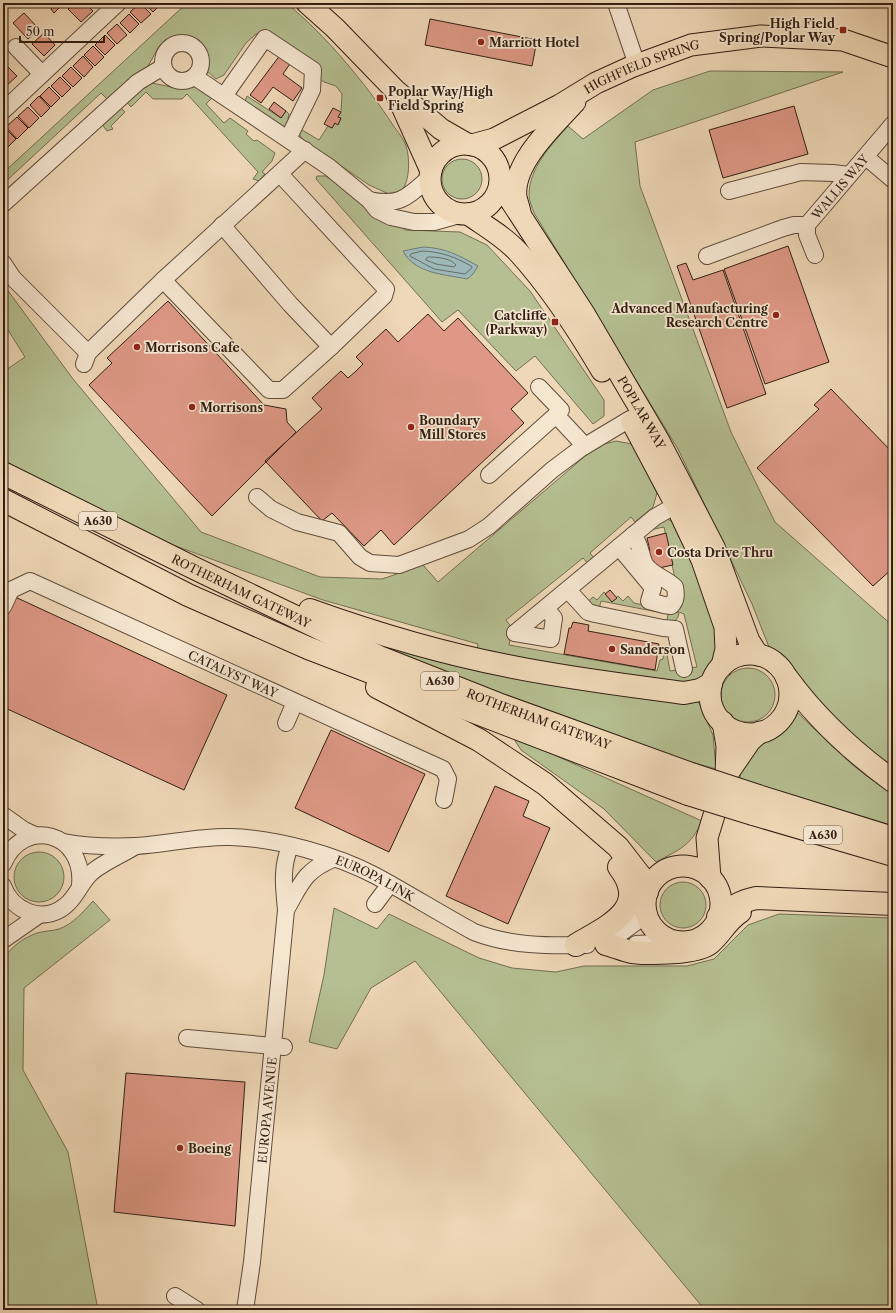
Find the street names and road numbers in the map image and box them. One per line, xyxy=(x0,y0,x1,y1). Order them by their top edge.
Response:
street label: HIGHFIELD SPRING xyxy=(581,36,701,96)
street label: WALLIS WAY xyxy=(807,151,872,223)
street label: POPLAR WAY xyxy=(615,373,669,452)
road number: A630 xyxy=(79,512,117,530)
street label: ROTHERHAM GATEWAY xyxy=(169,551,314,631)
street label: CATALYST WAY xyxy=(186,647,281,701)
road number: A630 xyxy=(421,672,459,690)
street label: ROTHERHAM GATEWAY xyxy=(465,685,614,752)
road number: A630 xyxy=(804,826,842,844)
street label: EUROPA LINK xyxy=(334,852,418,904)
street label: EUROPA AVENUE xyxy=(254,1056,279,1164)

